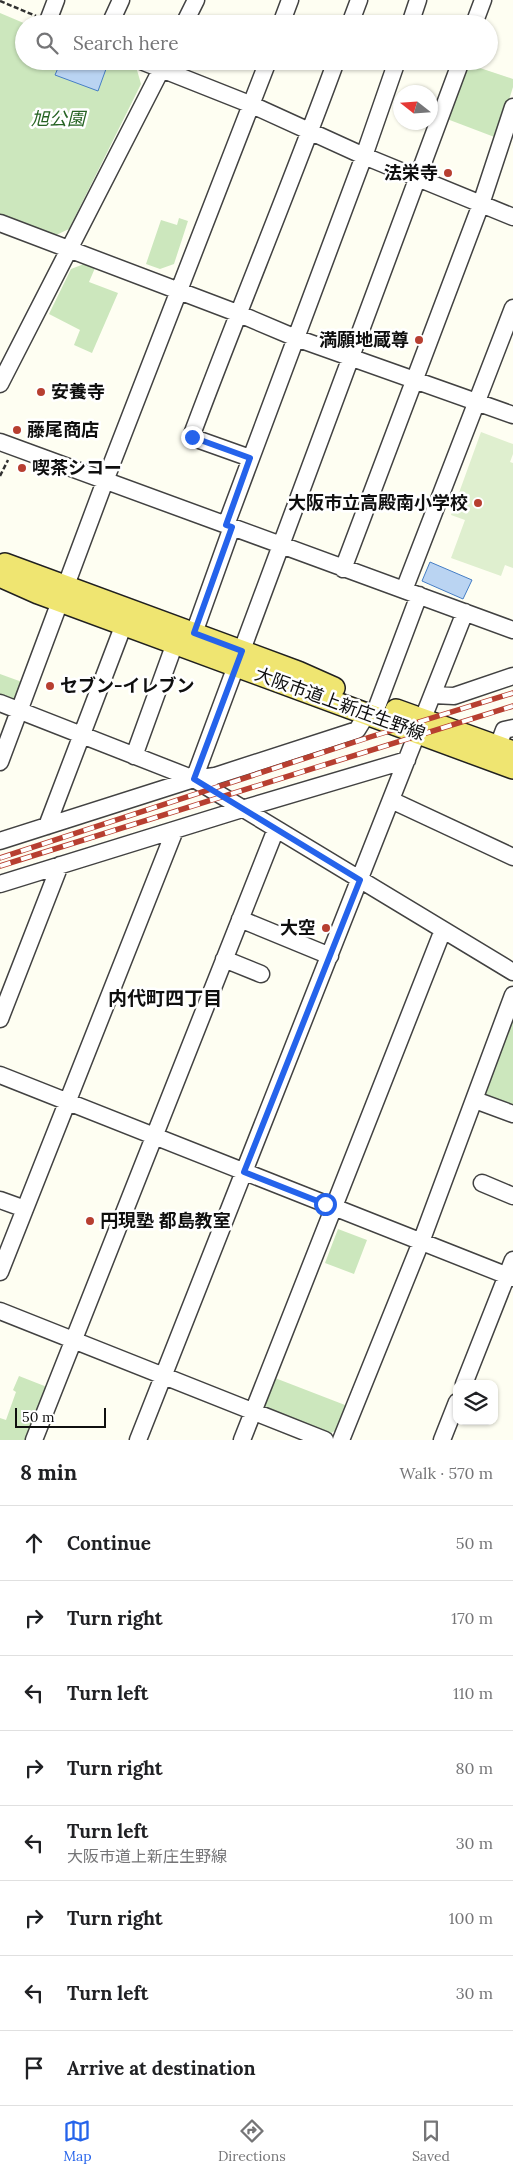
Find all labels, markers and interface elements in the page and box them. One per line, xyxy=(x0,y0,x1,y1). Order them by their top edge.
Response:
search box xyxy=(15,15,498,70)
icon: search xyxy=(33,29,61,57)
text: Search here xyxy=(73,31,179,55)
north arrow xyxy=(393,85,438,130)
park label: 旭公園 xyxy=(31,107,88,130)
place label: 法栄寺 xyxy=(384,161,438,184)
marker: 法栄寺 xyxy=(442,167,454,179)
place label: 満願地蔵尊 xyxy=(319,328,409,351)
marker: 満願地蔵尊 xyxy=(413,334,425,346)
place label: 安養寺 xyxy=(51,380,105,403)
marker: 安養寺 xyxy=(35,386,47,398)
place label: 藤尾商店 xyxy=(27,418,99,441)
marker: 藤尾商店 xyxy=(11,424,23,436)
route end xyxy=(181,426,204,449)
place label: 喫茶シコー xyxy=(32,456,122,479)
marker: 喫茶シコー xyxy=(16,462,28,474)
place label: 大阪市立高殿南小学校 xyxy=(288,491,468,514)
marker: 大阪市立高殿南小学校 xyxy=(472,497,484,509)
street label: 大阪市道上新庄生野線 xyxy=(252,662,429,745)
place label: セブン-イレブン xyxy=(60,674,194,697)
marker: セブン-イレブン xyxy=(44,680,56,692)
place label: 大空 xyxy=(280,916,316,939)
marker: 大空 xyxy=(320,922,332,934)
district label: 内代町四丁目 xyxy=(108,986,222,1010)
route start xyxy=(314,1193,337,1216)
place label: 円現塾 都島教室 xyxy=(100,1209,231,1232)
marker: 円現塾 都島教室 xyxy=(84,1215,96,1227)
map controls xyxy=(453,1380,498,1425)
button: layers xyxy=(453,1380,498,1425)
scale bar xyxy=(15,1405,106,1428)
text: 50 m xyxy=(22,1408,55,1426)
text: 8 min xyxy=(20,1459,77,1486)
text: Walk · 570 m xyxy=(400,1463,493,1483)
icon: ahead xyxy=(20,1529,48,1557)
text: Continue xyxy=(67,1531,151,1555)
text: 50 m xyxy=(456,1533,493,1553)
icon: right xyxy=(20,1604,48,1632)
text: Turn right xyxy=(67,1606,163,1630)
text: 170 m xyxy=(451,1608,493,1628)
icon: left xyxy=(20,1679,48,1707)
text: Turn left xyxy=(67,1681,148,1705)
text: 110 m xyxy=(453,1683,493,1703)
icon: right xyxy=(20,1754,48,1782)
text: Turn right xyxy=(67,1756,163,1780)
text: 80 m xyxy=(456,1758,493,1778)
text: Turn left xyxy=(67,1819,148,1843)
icon: left xyxy=(20,1829,48,1857)
text: 30 m xyxy=(456,1833,493,1853)
text: 大阪市道上新庄生野線 xyxy=(67,1846,227,1866)
icon: right xyxy=(20,1904,48,1932)
text: Turn right xyxy=(67,1906,163,1930)
text: 100 m xyxy=(449,1908,493,1928)
icon: left xyxy=(20,1979,48,2007)
text: Turn left xyxy=(67,1981,148,2005)
text: 30 m xyxy=(456,1983,493,2003)
icon: arrive xyxy=(20,2054,48,2082)
text: Arrive at destination xyxy=(67,2056,256,2080)
tab: Map xyxy=(63,2117,92,2165)
tab: Directions xyxy=(218,2117,286,2165)
tab: Saved xyxy=(412,2117,450,2165)

